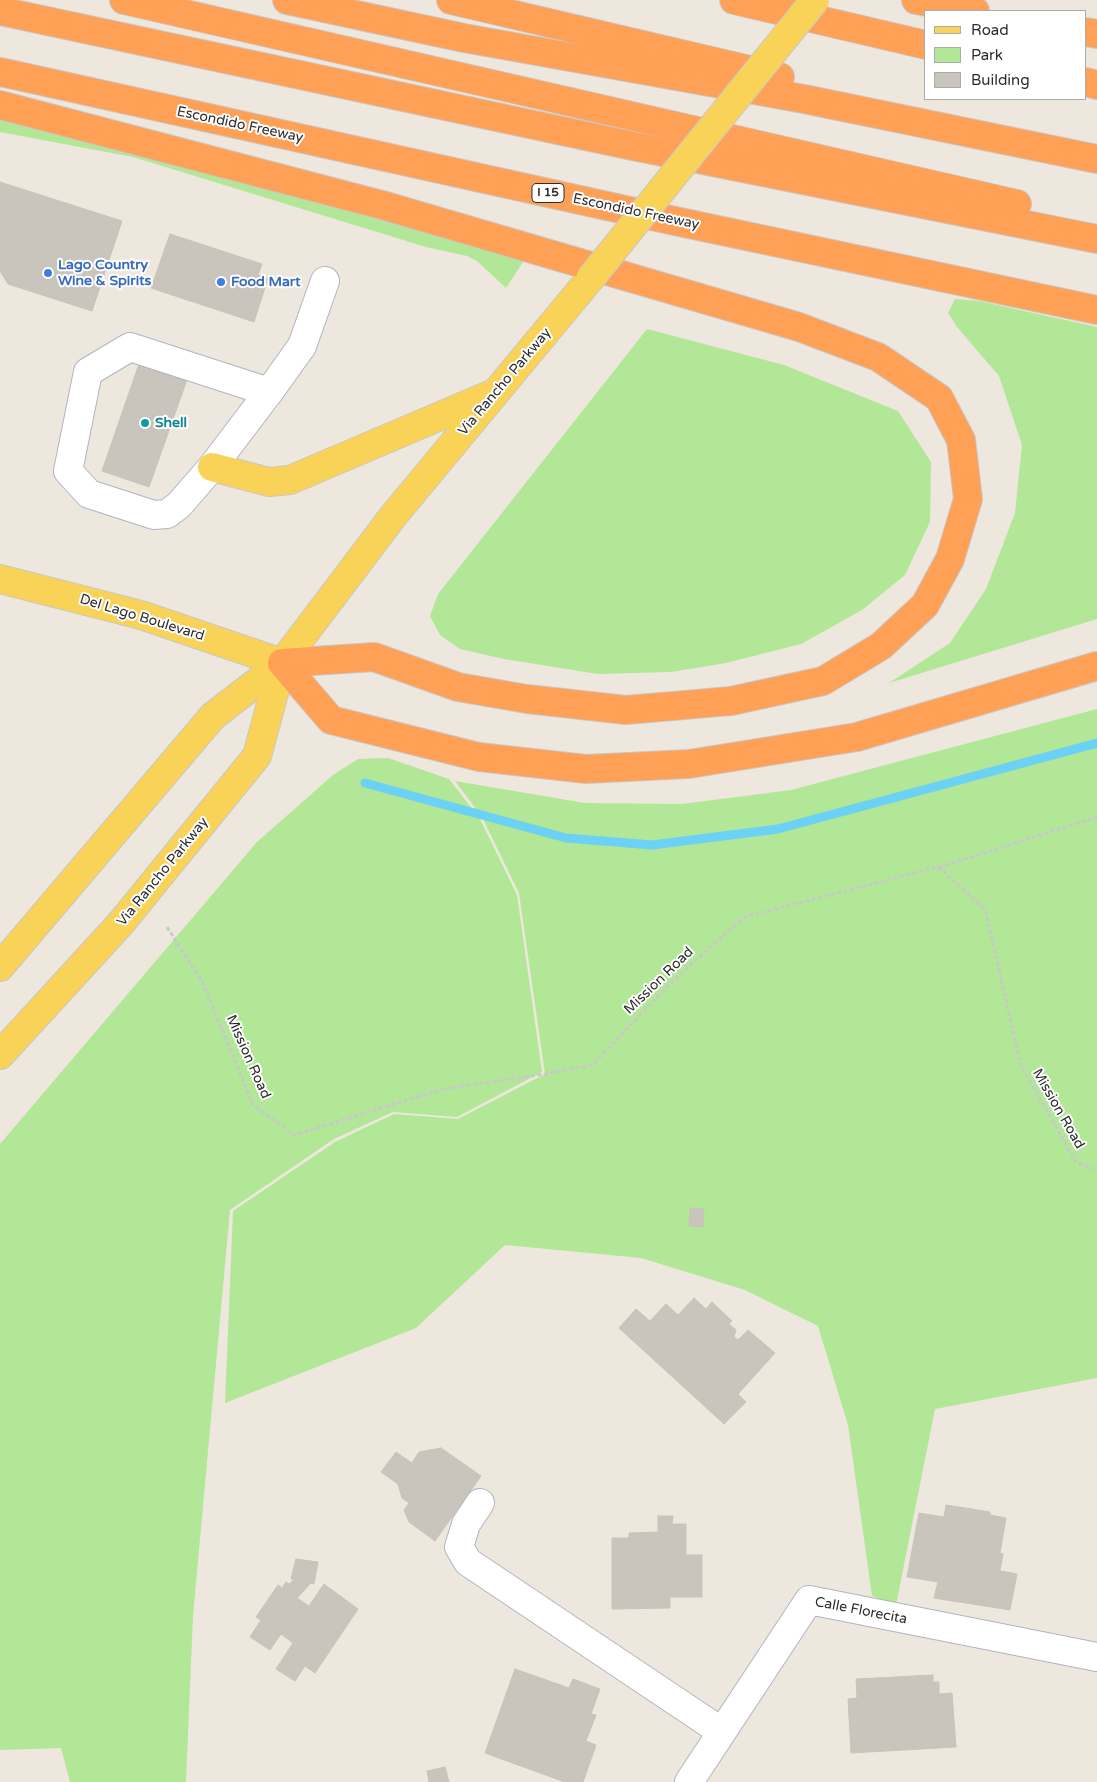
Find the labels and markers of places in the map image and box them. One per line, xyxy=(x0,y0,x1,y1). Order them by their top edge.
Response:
place label: Lago Country Wine & Spirits xyxy=(58,257,151,290)
marker: Lago Country Wine & Spirits xyxy=(42,267,54,279)
place label: Food Mart xyxy=(231,274,301,290)
marker: Food Mart xyxy=(215,276,227,288)
place label: Shell xyxy=(155,415,187,431)
marker: Shell xyxy=(139,417,151,429)

